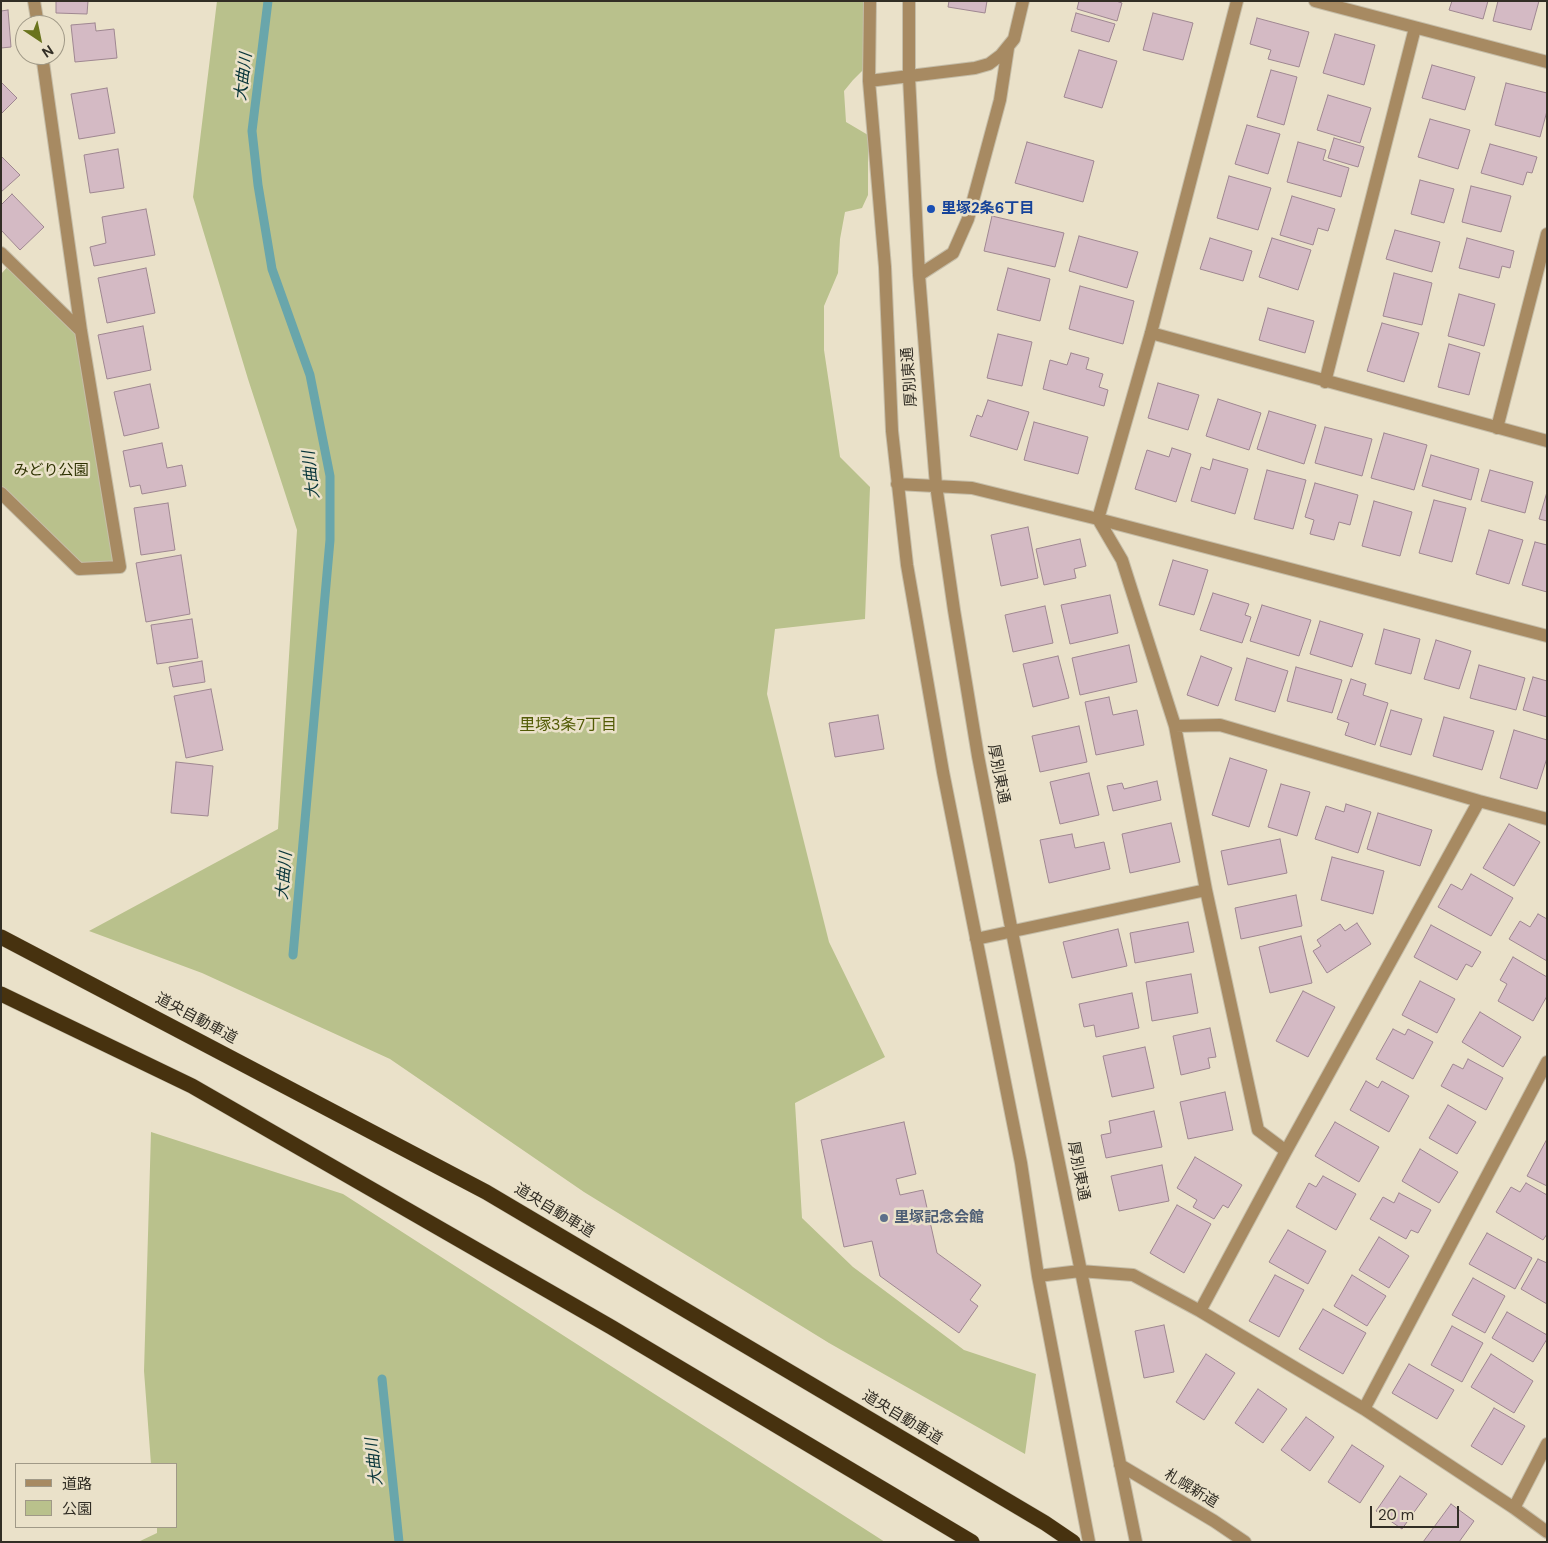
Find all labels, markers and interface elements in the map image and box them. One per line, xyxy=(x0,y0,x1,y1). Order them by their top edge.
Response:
north arrow xyxy=(15,15,65,65)
text: N xyxy=(39,41,57,62)
water label: 大曲川 xyxy=(232,52,256,102)
place label: 里塚2条6丁目 xyxy=(941,200,1034,218)
marker: 里塚2条6丁目 xyxy=(925,203,937,215)
street label: 厚別東通 xyxy=(899,346,921,408)
water label: 大曲川 xyxy=(300,450,324,500)
park label: みどり公園 xyxy=(14,462,88,480)
district label: 里塚3条7丁目 xyxy=(519,716,617,736)
street label: 厚別東通 xyxy=(983,743,1013,805)
water label: 大曲川 xyxy=(273,851,297,901)
street label: 道央自動車道 xyxy=(152,990,240,1048)
street label: 厚別東通 xyxy=(1063,1140,1093,1202)
street label: 道央自動車道 xyxy=(511,1180,597,1242)
place label: 里塚記念会館 xyxy=(894,1209,984,1227)
marker: 里塚記念会館 xyxy=(878,1212,890,1224)
street label: 道央自動車道 xyxy=(859,1387,945,1449)
water label: 大曲川 xyxy=(363,1437,387,1487)
legend xyxy=(15,1463,178,1528)
street label: 札幌新道 xyxy=(1161,1466,1221,1512)
text: 道路 xyxy=(62,1474,92,1494)
scale bar xyxy=(1373,1496,1462,1528)
text: 公園 xyxy=(62,1499,92,1519)
text: 20 m xyxy=(1378,1505,1414,1525)

